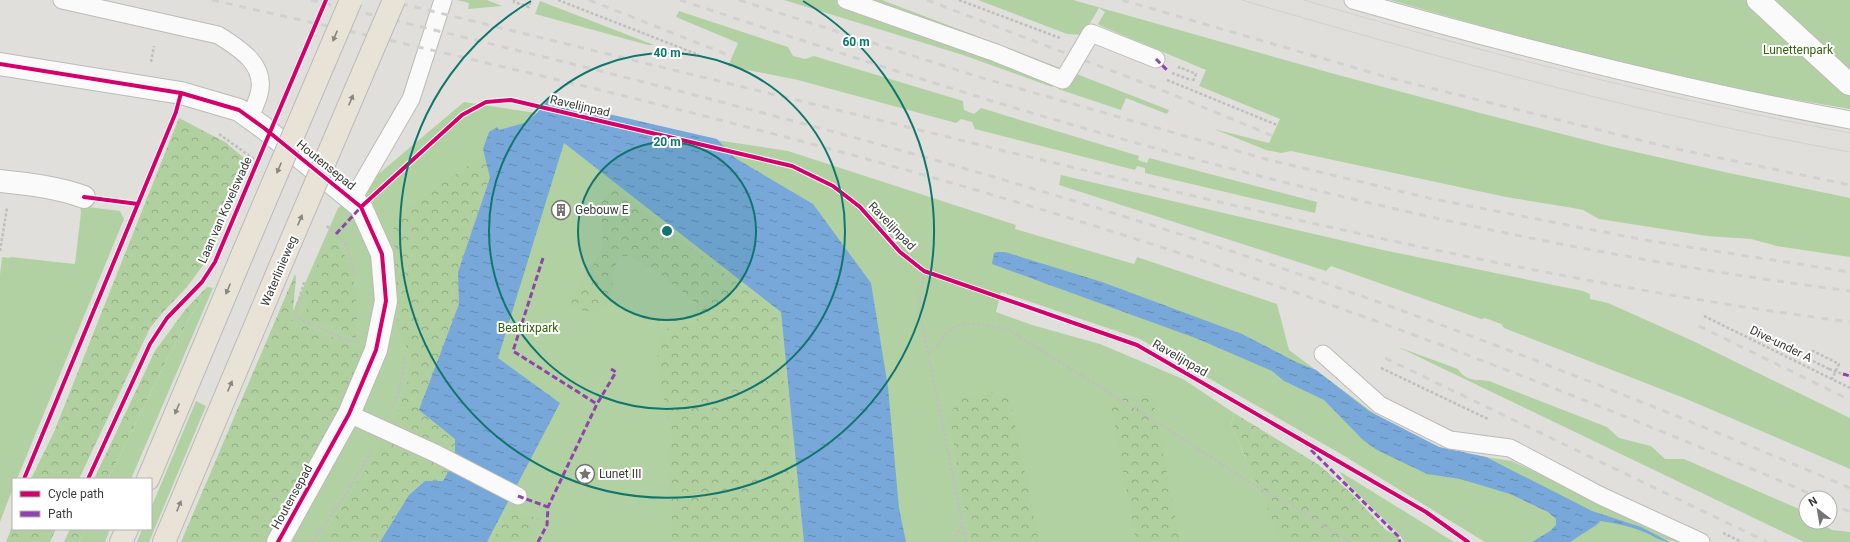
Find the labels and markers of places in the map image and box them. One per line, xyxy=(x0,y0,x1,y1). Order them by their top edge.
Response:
building icon: Gebouw E xyxy=(550,199,572,221)
place label: Gebouw E xyxy=(575,203,629,217)
centre of rings xyxy=(660,224,674,238)
place icon: Lunet III xyxy=(574,463,596,485)
place label: Lunet III xyxy=(599,467,642,481)

